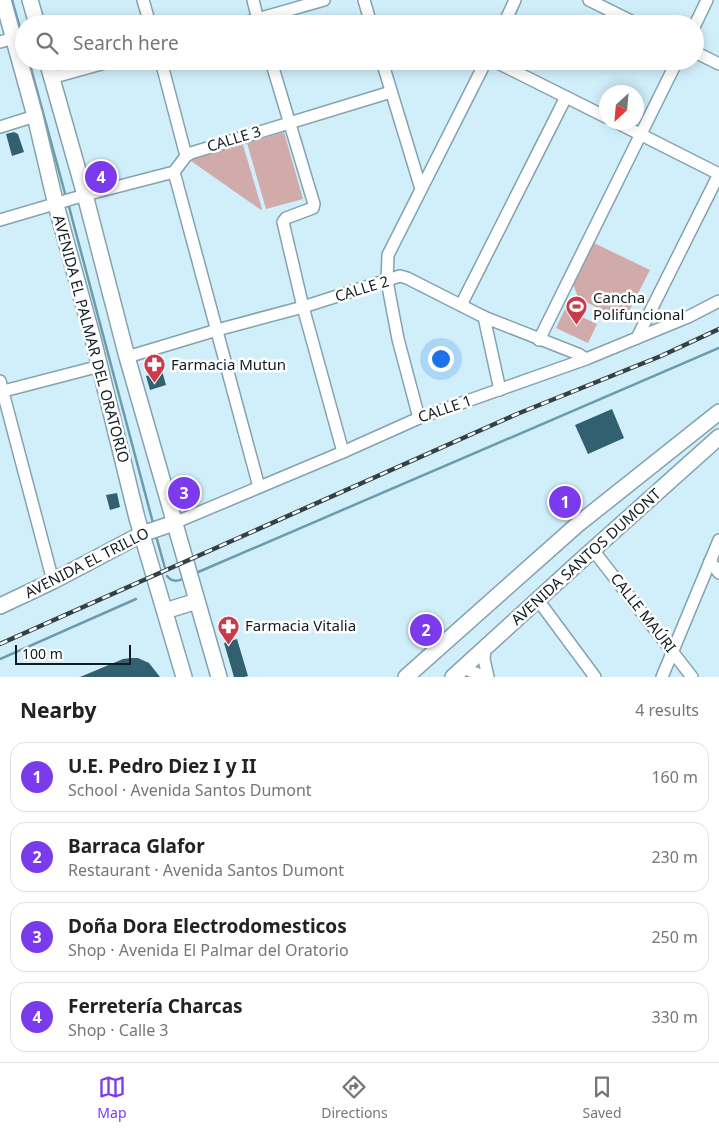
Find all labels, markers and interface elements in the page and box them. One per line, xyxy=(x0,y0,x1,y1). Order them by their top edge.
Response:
search box xyxy=(15,15,704,70)
icon: search xyxy=(33,29,61,57)
text: Search here xyxy=(73,30,179,56)
north arrow xyxy=(599,85,644,130)
street label: CALLE 3 xyxy=(204,120,263,156)
pin: 4 xyxy=(85,158,117,196)
street label: AVENIDA EL PALMAR DEL ORATORIO xyxy=(49,213,135,465)
street label: CALLE 2 xyxy=(332,270,391,306)
place label: Cancha Polifuncional xyxy=(593,287,684,324)
sports icon: Cancha Polifuncional xyxy=(565,295,589,326)
your location xyxy=(428,346,454,372)
pharmacy icon: Farmacia Mutun xyxy=(143,353,167,384)
place label: Farmacia Mutun xyxy=(171,354,286,374)
street label: CALLE 1 xyxy=(415,390,474,427)
pin: 3 xyxy=(168,474,200,512)
street label: AVENIDA SANTOS DUMONT xyxy=(506,483,665,629)
pin: 1 xyxy=(549,483,581,521)
street label: AVENIDA EL TRILLO xyxy=(21,522,152,602)
street label: CALLE MAÚRI xyxy=(606,569,681,656)
pin: 2 xyxy=(410,611,442,649)
pharmacy icon: Farmacia Vitalia xyxy=(217,614,241,645)
place label: Farmacia Vitalia xyxy=(245,615,356,635)
scale bar xyxy=(15,642,131,665)
text: 100 m xyxy=(22,644,63,663)
text: Nearby xyxy=(20,696,96,724)
text: 4 results xyxy=(635,699,699,721)
text: U.E. Pedro Diez I y II xyxy=(68,753,256,779)
text: 1 xyxy=(32,766,42,788)
text: 160 m xyxy=(651,766,698,788)
text: School · Avenida Santos Dumont xyxy=(68,779,312,801)
text: Barraca Glafor xyxy=(68,833,205,859)
text: 2 xyxy=(32,846,42,868)
text: 230 m xyxy=(651,846,698,868)
text: Restaurant · Avenida Santos Dumont xyxy=(68,859,344,881)
text: Doña Dora Electrodomesticos xyxy=(68,913,347,939)
text: 3 xyxy=(32,926,42,948)
text: 250 m xyxy=(651,926,698,948)
text: Shop · Avenida El Palmar del Oratorio xyxy=(68,939,349,961)
text: Ferretería Charcas xyxy=(68,993,243,1019)
text: 4 xyxy=(32,1006,42,1028)
text: 330 m xyxy=(651,1006,698,1028)
text: Shop · Calle 3 xyxy=(68,1019,168,1041)
tab: Map xyxy=(97,1073,127,1122)
tab: Directions xyxy=(321,1073,388,1122)
tab: Saved xyxy=(582,1073,622,1122)

